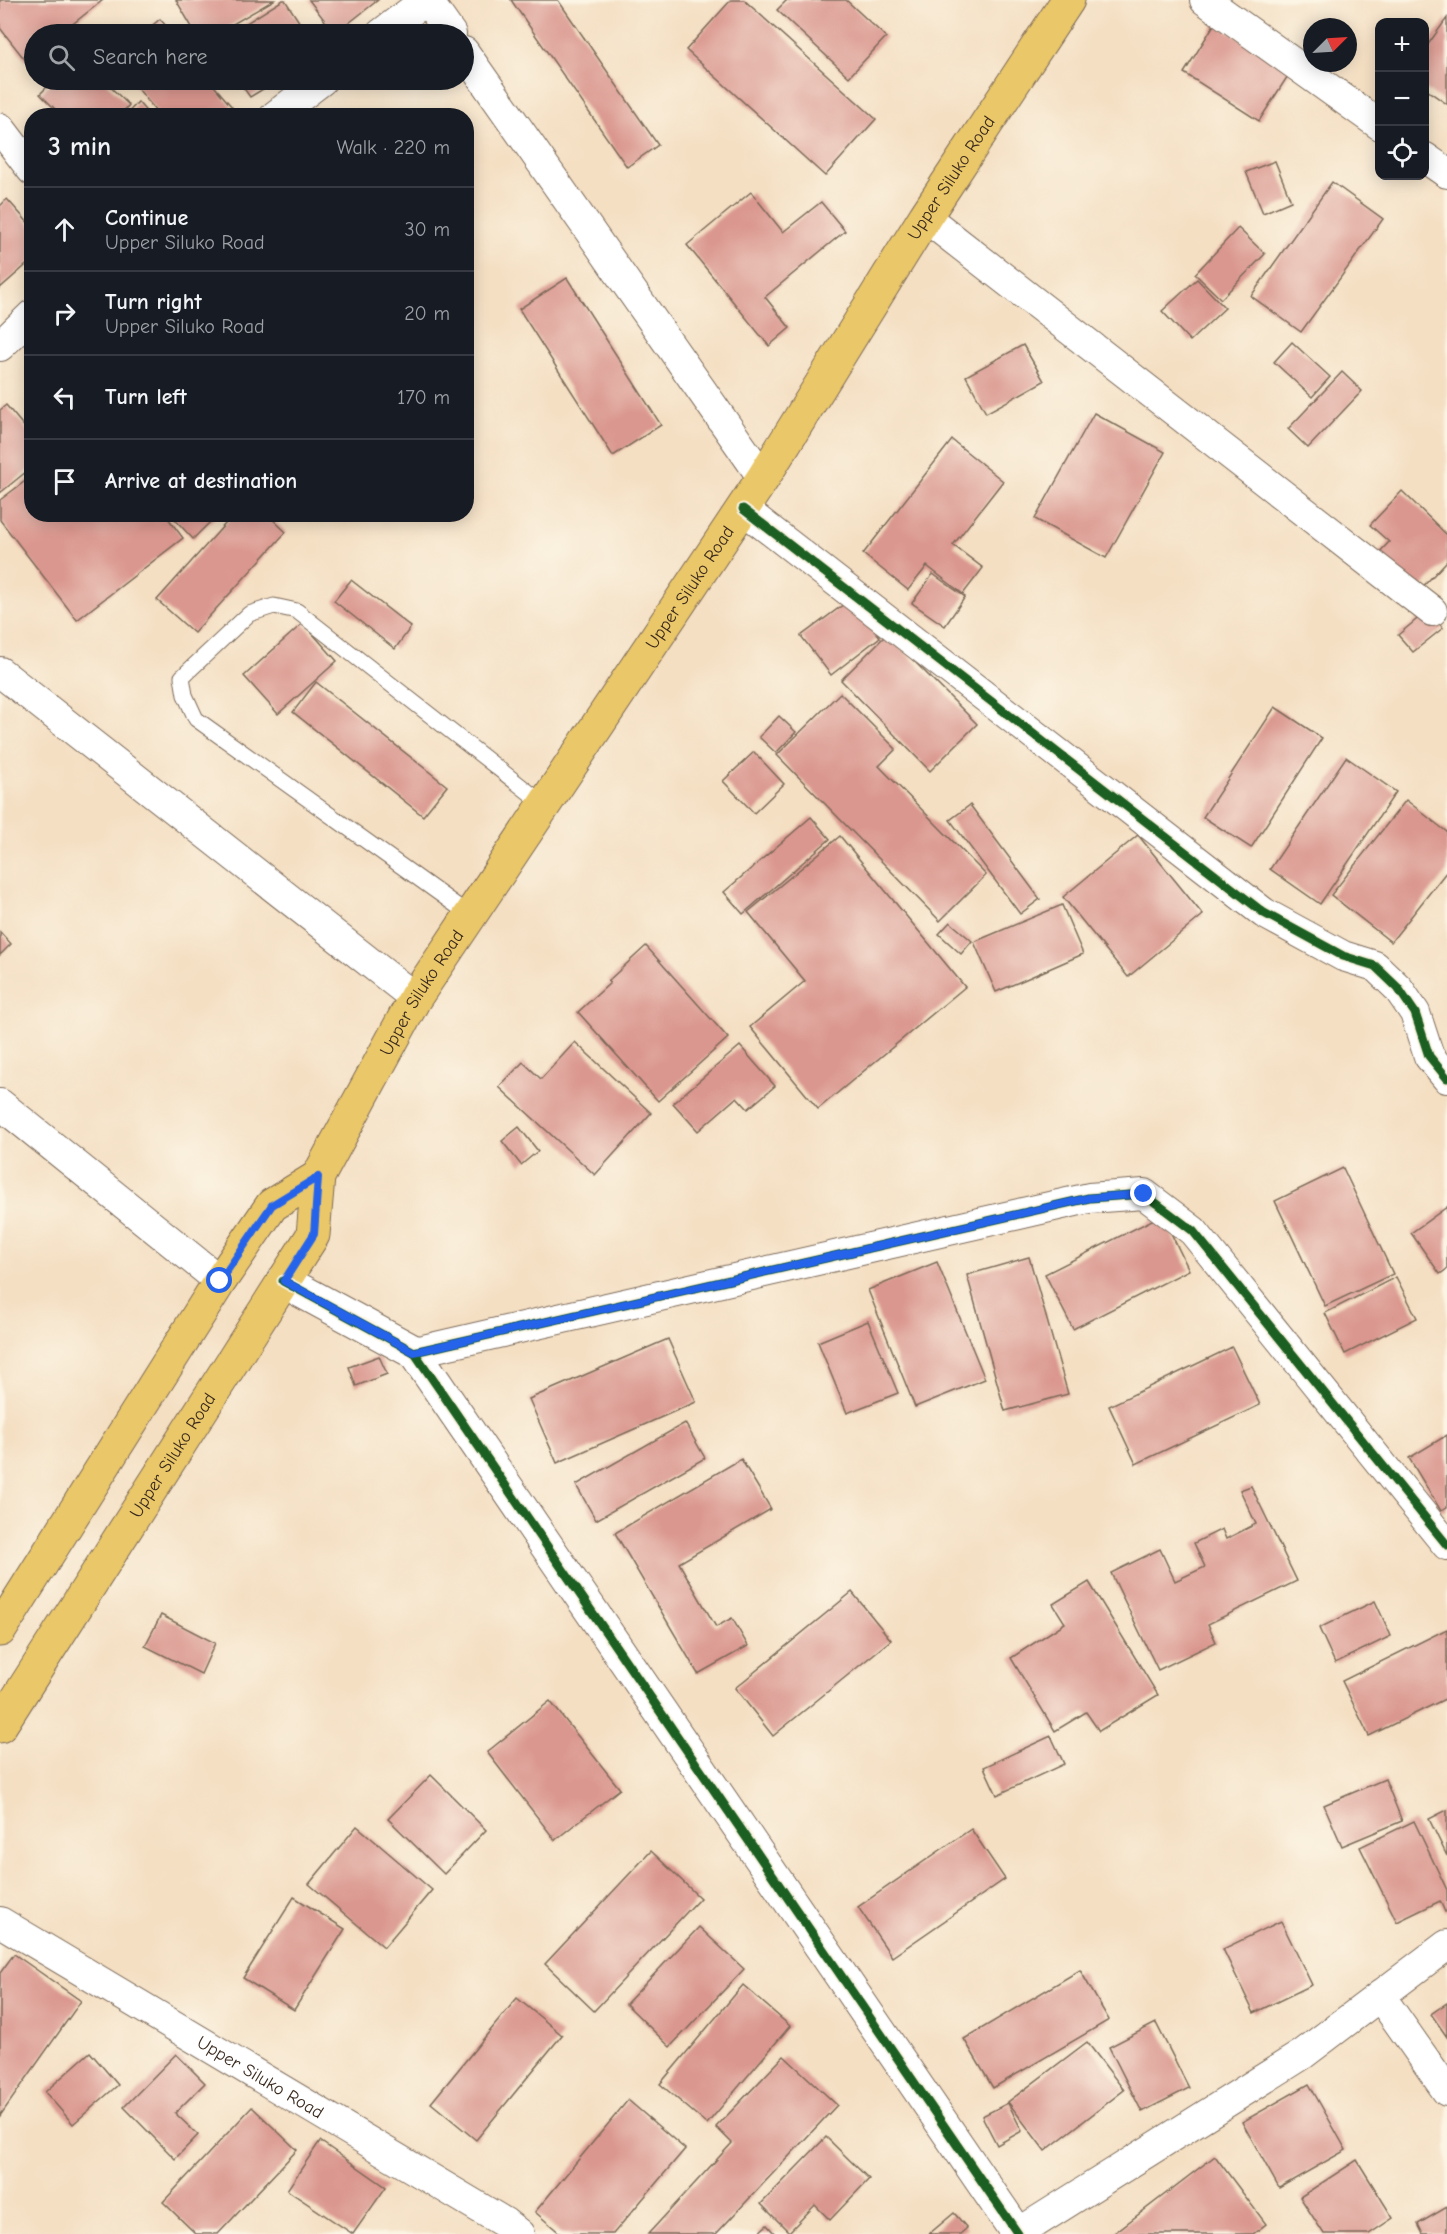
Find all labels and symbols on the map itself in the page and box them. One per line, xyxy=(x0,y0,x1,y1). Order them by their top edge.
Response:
north arrow xyxy=(1303,18,1357,72)
street label: Upper Siluko Road xyxy=(903,112,1000,244)
street label: Upper Siluko Road xyxy=(641,522,739,653)
street label: Upper Siluko Road xyxy=(376,926,469,1059)
route end xyxy=(1130,1180,1156,1206)
route start xyxy=(206,1267,232,1293)
street label: Upper Siluko Road xyxy=(125,1389,220,1522)
street label: Upper Siluko Road xyxy=(193,2032,327,2123)

